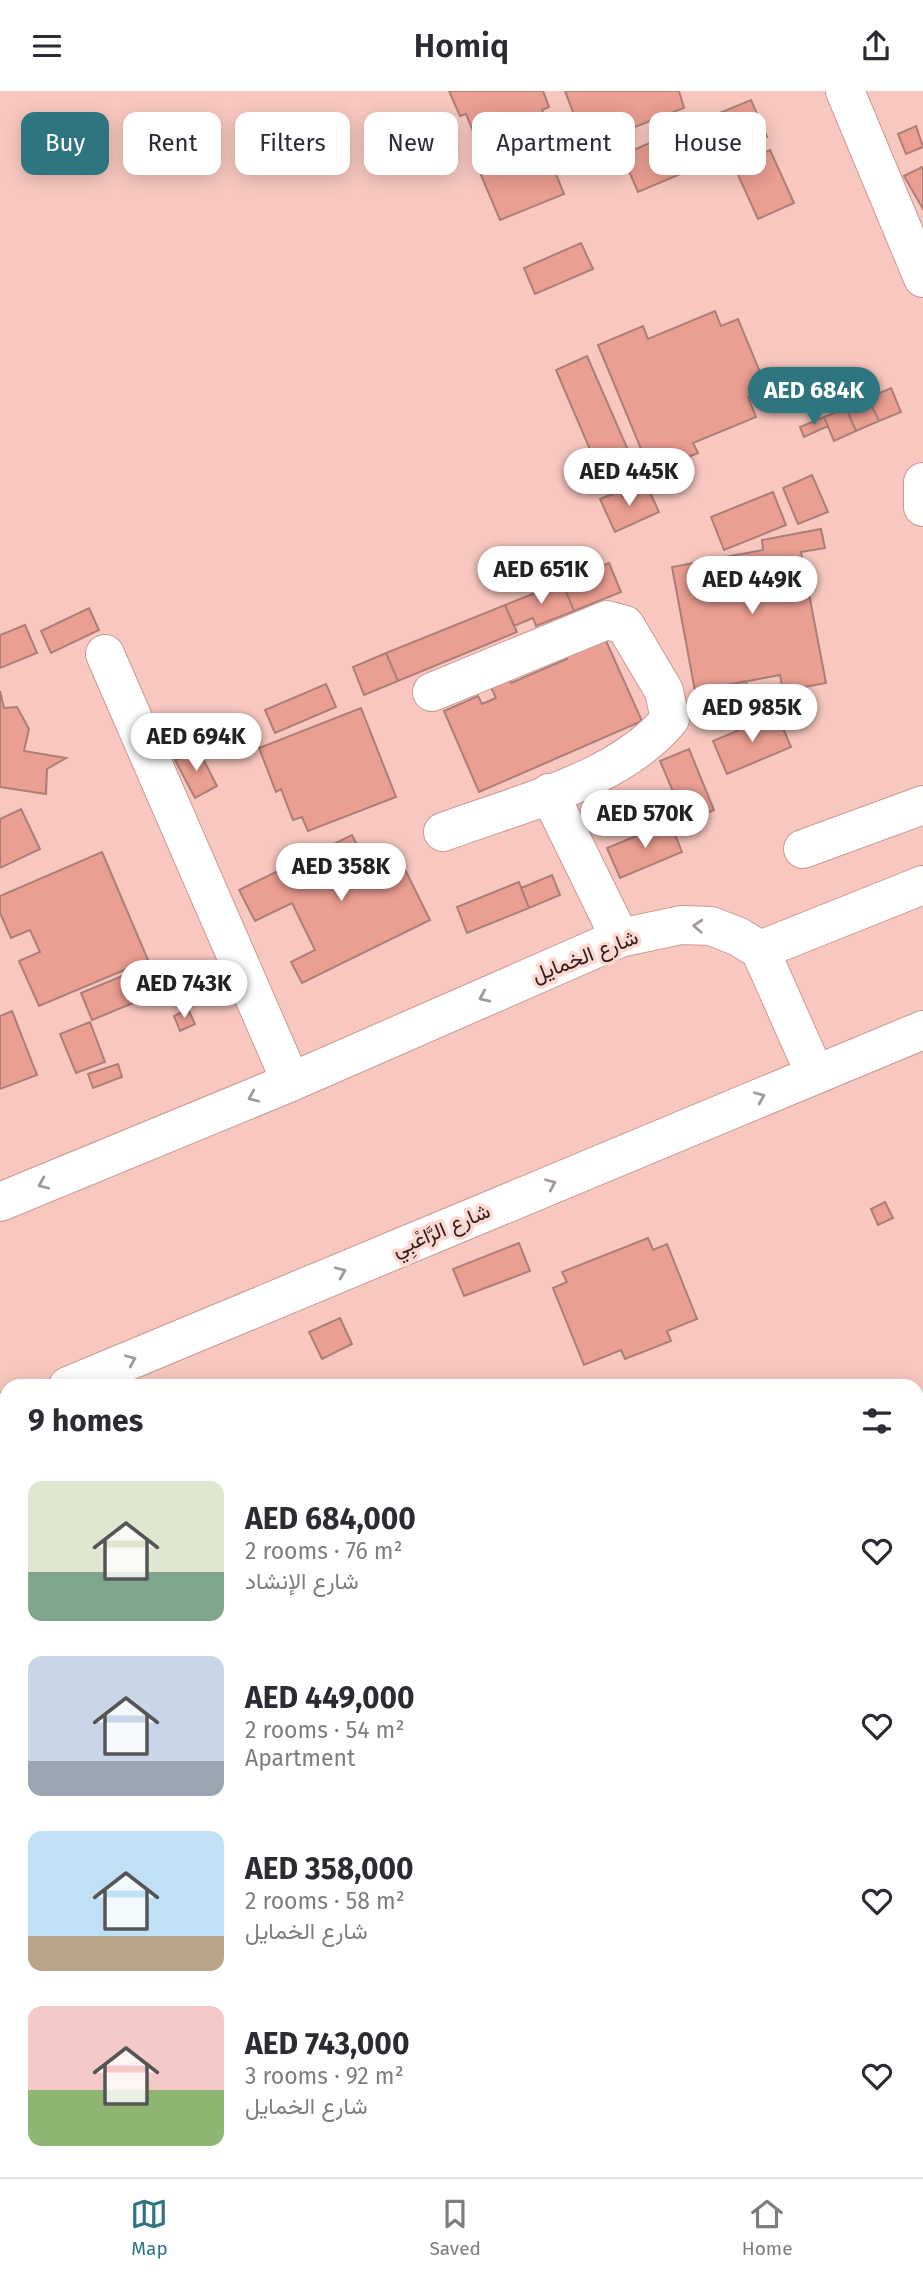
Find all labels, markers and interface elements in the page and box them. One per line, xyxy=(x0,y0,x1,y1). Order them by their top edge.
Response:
icon: menu xyxy=(28,27,66,65)
text: Homiq xyxy=(414,27,509,65)
icon: share xyxy=(857,27,895,65)
chip: Buy xyxy=(21,112,109,175)
chip: Rent xyxy=(123,112,221,175)
chip: Filters xyxy=(235,112,350,175)
chip: New xyxy=(364,112,458,175)
chip: Apartment xyxy=(472,112,635,175)
chip: House xyxy=(649,112,766,175)
pin: AED 684K xyxy=(742,367,886,427)
text: AED 684K xyxy=(764,376,864,404)
pin: AED 445K xyxy=(557,449,701,508)
text: AED 445K xyxy=(580,457,678,485)
pin: AED 651K xyxy=(469,547,613,606)
text: AED 651K xyxy=(493,555,589,583)
pin: AED 449K xyxy=(680,557,824,616)
text: AED 449K xyxy=(702,565,802,593)
pin: AED 985K xyxy=(680,685,824,744)
text: AED 985K xyxy=(702,693,802,721)
pin: AED 694K xyxy=(124,713,268,773)
text: AED 694K xyxy=(147,722,245,750)
pin: AED 570K xyxy=(573,791,717,850)
text: AED 570K xyxy=(597,799,693,827)
pin: AED 358K xyxy=(269,843,413,903)
text: AED 358K xyxy=(292,852,390,880)
one-way arrow xyxy=(692,918,703,933)
street label: شارع الخمايل xyxy=(528,924,642,989)
pin: AED 743K xyxy=(112,961,256,1020)
text: AED 743K xyxy=(136,969,232,997)
one-way arrow xyxy=(479,989,491,1003)
one-way arrow xyxy=(248,1089,260,1103)
one-way arrow xyxy=(753,1091,766,1105)
one-way arrow xyxy=(38,1176,50,1190)
one-way arrow xyxy=(544,1179,556,1193)
street label: شارع الرَّاعْبِي xyxy=(388,1198,496,1266)
one-way arrow xyxy=(333,1266,346,1280)
one-way arrow xyxy=(124,1354,136,1368)
icon: filters xyxy=(858,1402,896,1440)
text: 9 homes xyxy=(28,1403,143,1439)
text: AED 684,000 xyxy=(245,1501,416,1537)
icon: home xyxy=(84,1509,168,1593)
icon: heart xyxy=(858,1532,896,1570)
text: 2 rooms · 76 m² xyxy=(245,1537,403,1565)
text: شارع الإنشاد xyxy=(245,1567,359,1595)
text: AED 449,000 xyxy=(245,1680,415,1716)
icon: home xyxy=(84,1684,168,1768)
icon: heart xyxy=(858,1707,896,1745)
text: 2 rooms · 54 m² xyxy=(245,1716,404,1744)
text: Apartment xyxy=(245,1744,355,1772)
text: AED 358,000 xyxy=(245,1851,414,1887)
icon: home xyxy=(84,1859,168,1943)
icon: heart xyxy=(858,1882,896,1920)
text: 2 rooms · 58 m² xyxy=(245,1887,405,1915)
text: شارع الخمايل xyxy=(245,1917,368,1945)
text: AED 743,000 xyxy=(245,2026,409,2062)
icon: home xyxy=(84,2034,168,2118)
icon: heart xyxy=(858,2057,896,2095)
text: 3 rooms · 92 m² xyxy=(245,2062,404,2090)
text: شارع الخمايل xyxy=(245,2092,368,2120)
tab: Map xyxy=(130,2195,168,2260)
tab: Saved xyxy=(429,2195,481,2260)
tab: Home xyxy=(742,2195,792,2260)

